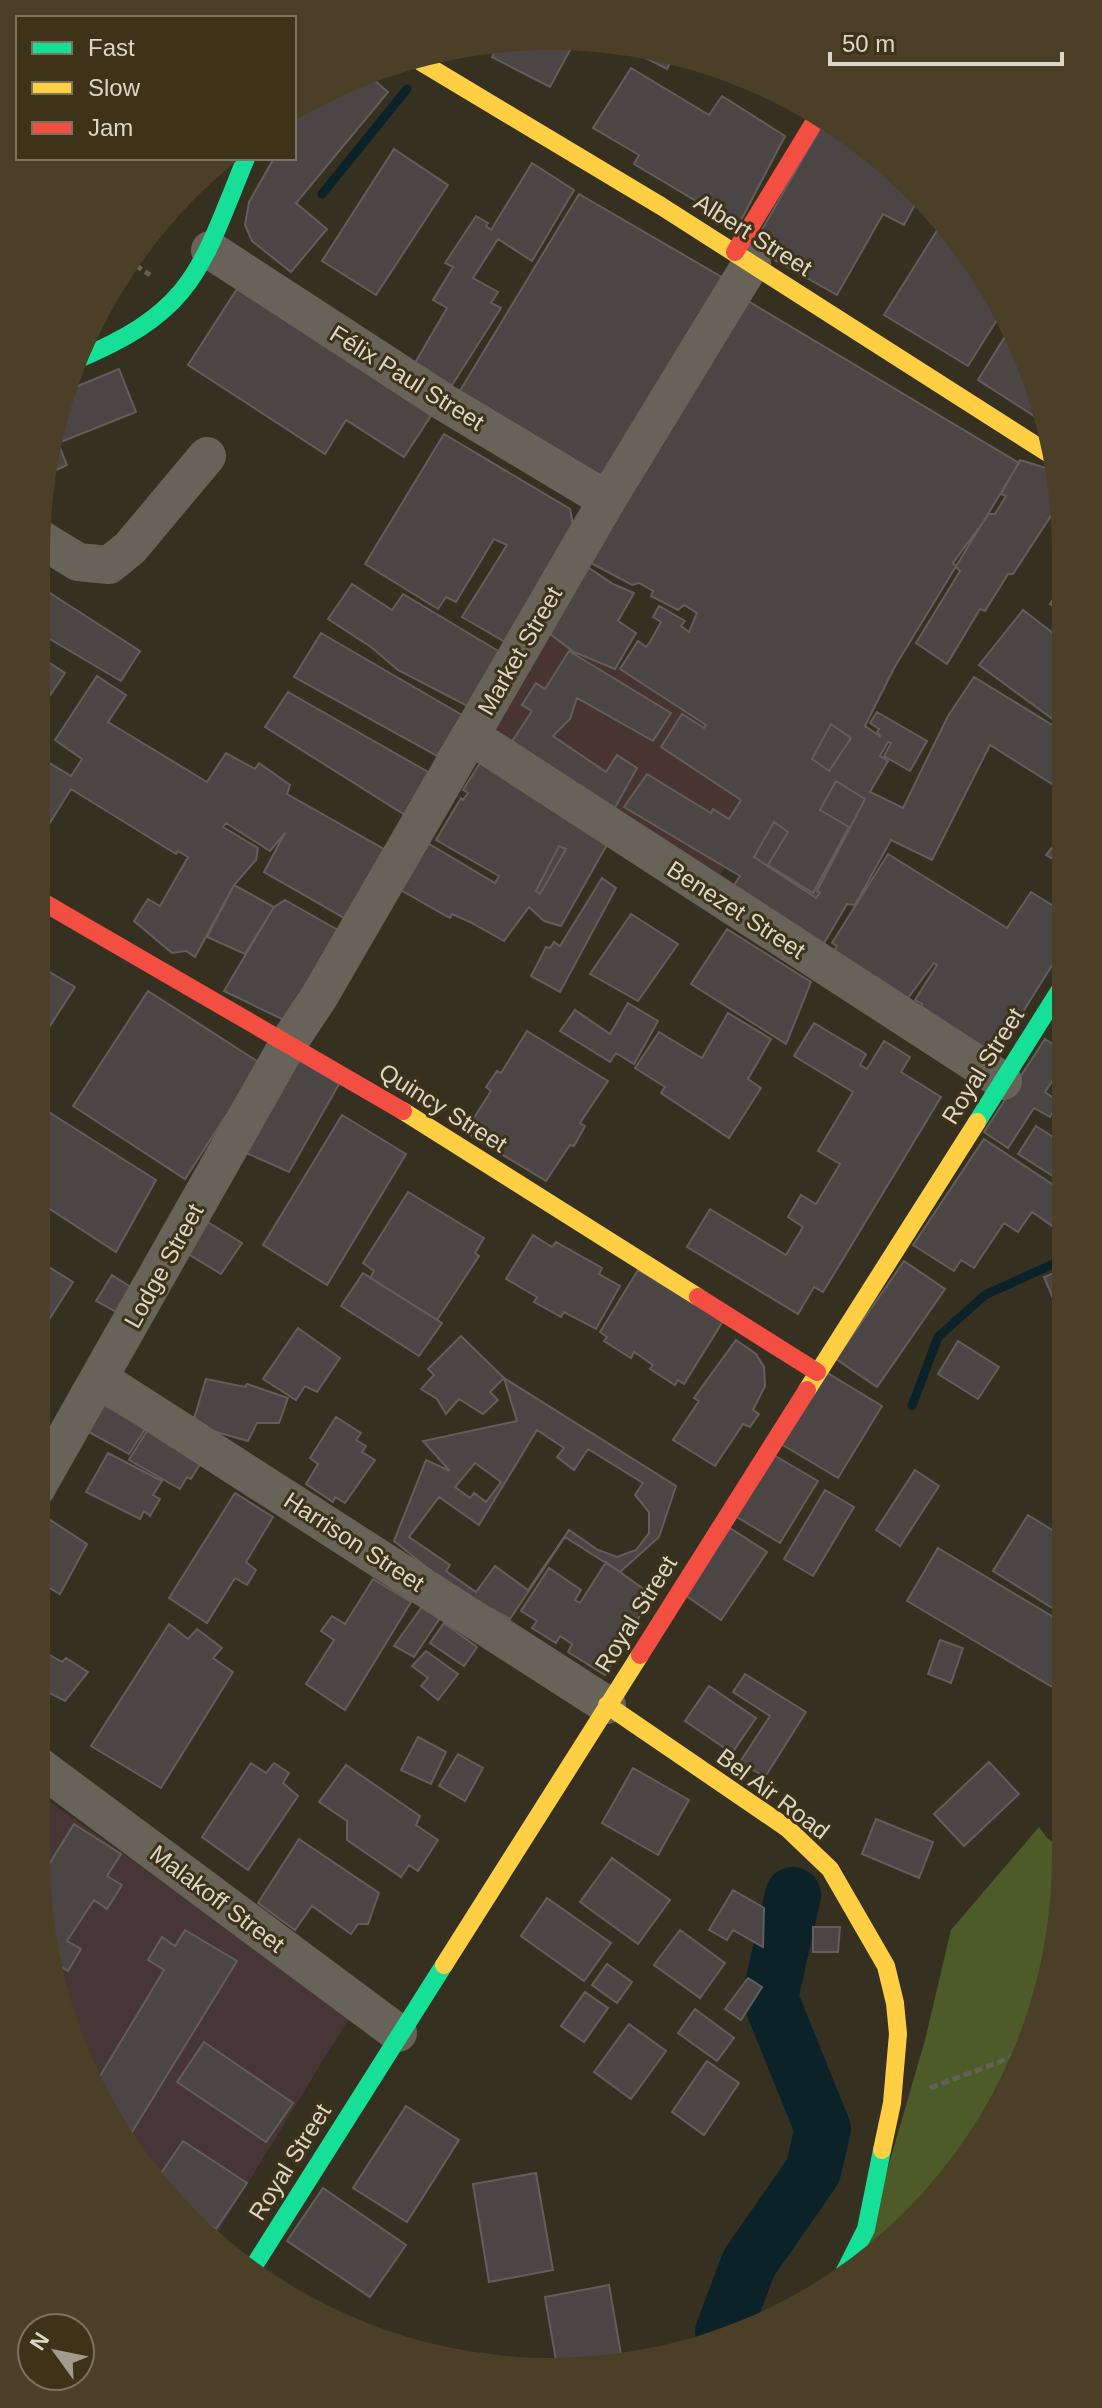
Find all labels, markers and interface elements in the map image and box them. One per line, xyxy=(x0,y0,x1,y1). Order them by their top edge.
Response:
legend xyxy=(16,16,296,160)
scale bar xyxy=(830,16,1062,66)
text: 50 m xyxy=(842,30,895,57)
text: Fast xyxy=(88,34,135,61)
text: Slow xyxy=(88,74,141,101)
text: Jam xyxy=(88,114,133,141)
street label: Albert Street xyxy=(690,188,817,282)
street label: Félix Paul Street xyxy=(325,319,489,436)
street label: Market Street xyxy=(472,581,567,720)
street label: Benezet Street xyxy=(662,855,810,964)
street label: Royal Street xyxy=(936,1002,1029,1129)
street label: Quincy Street xyxy=(374,1058,512,1158)
street label: Lodge Street xyxy=(118,1199,209,1332)
street label: Harrison Street xyxy=(279,1486,430,1597)
street label: Royal Street xyxy=(589,1550,682,1677)
street label: Bel Air Road xyxy=(712,1743,835,1845)
street label: Malakoff Street xyxy=(145,1839,290,1958)
street label: Royal Street xyxy=(243,2098,336,2225)
north arrow xyxy=(16,2312,96,2392)
text: N xyxy=(25,2328,54,2355)

